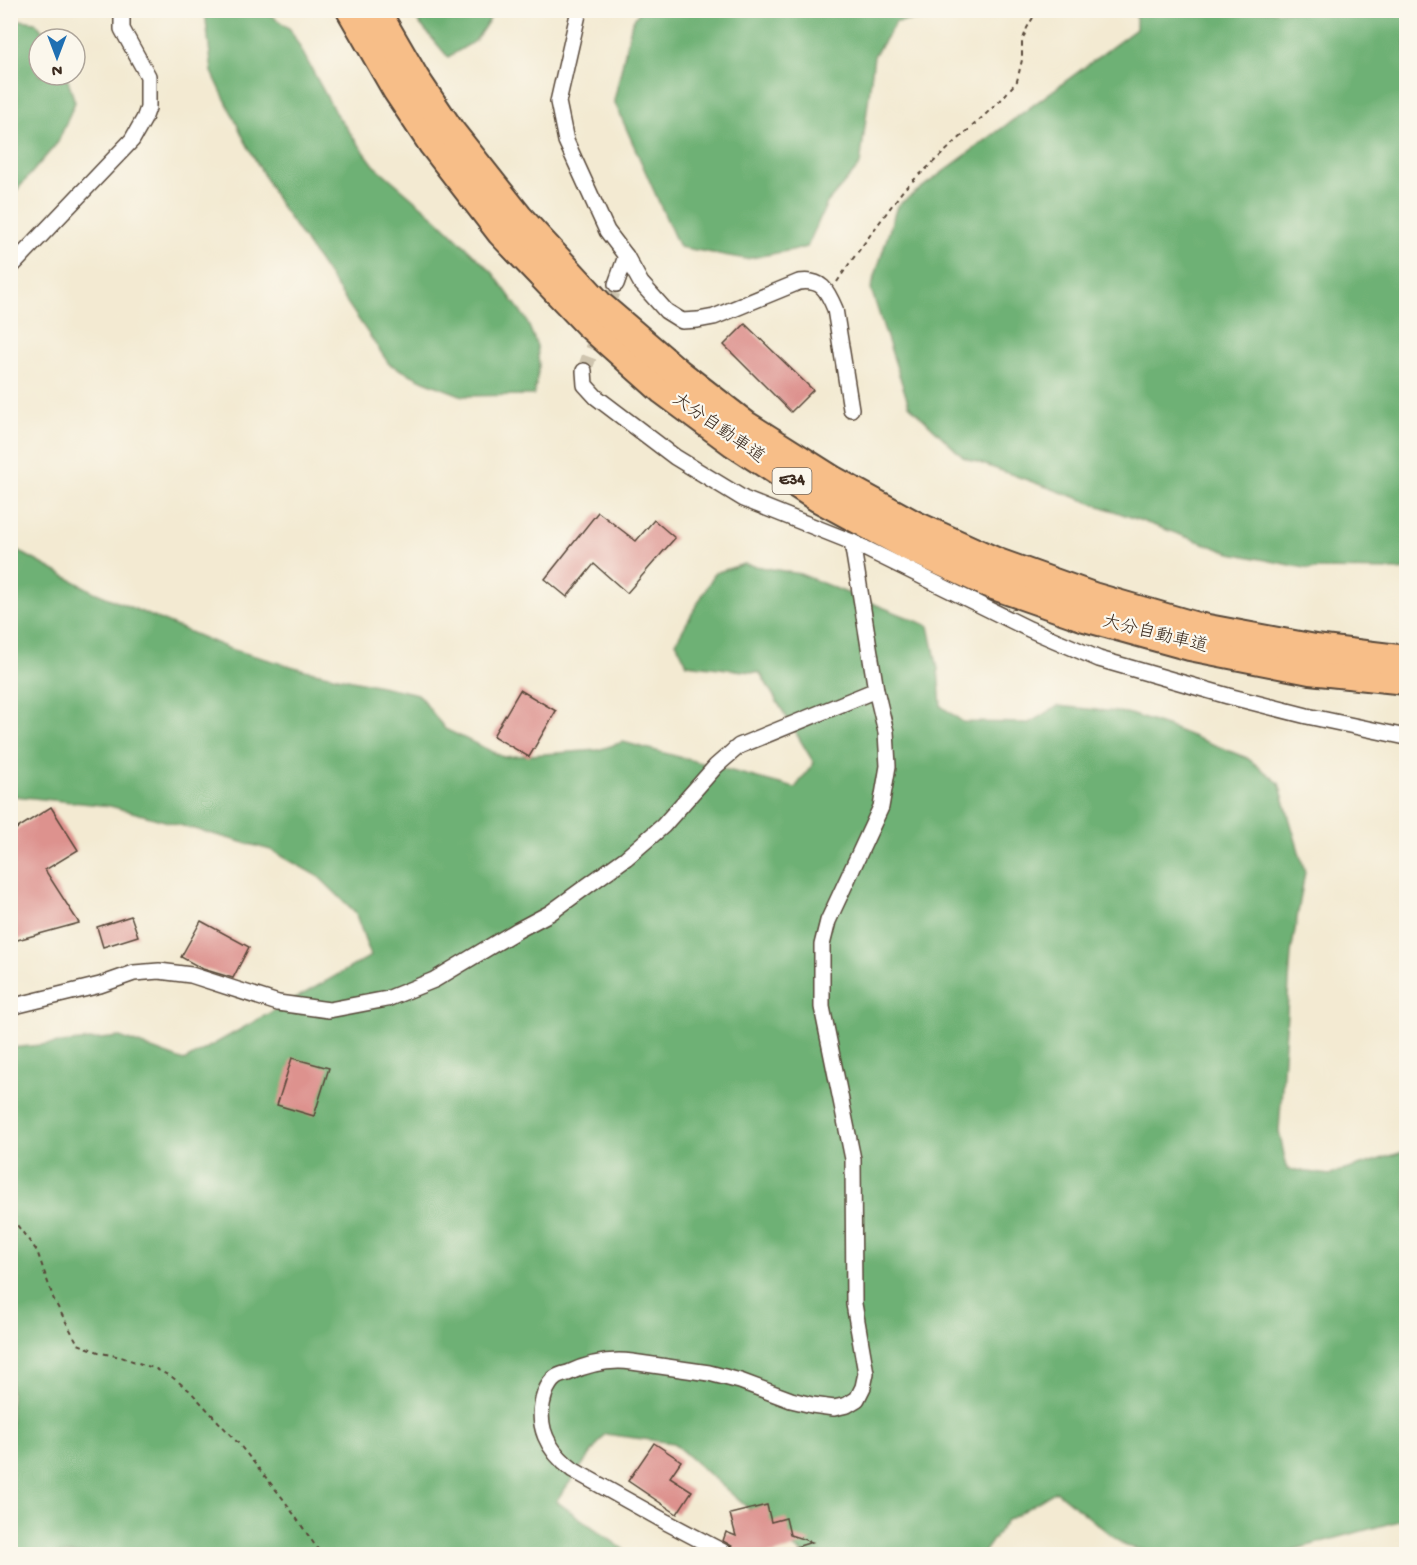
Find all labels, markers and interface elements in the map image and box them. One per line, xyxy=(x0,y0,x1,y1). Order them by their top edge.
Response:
north arrow xyxy=(27,27,87,87)
text: N xyxy=(51,59,62,78)
street label: 大分自動車道 xyxy=(668,389,769,469)
road number: E34 xyxy=(772,468,812,494)
street label: 大分自動車道 xyxy=(1100,611,1210,658)

